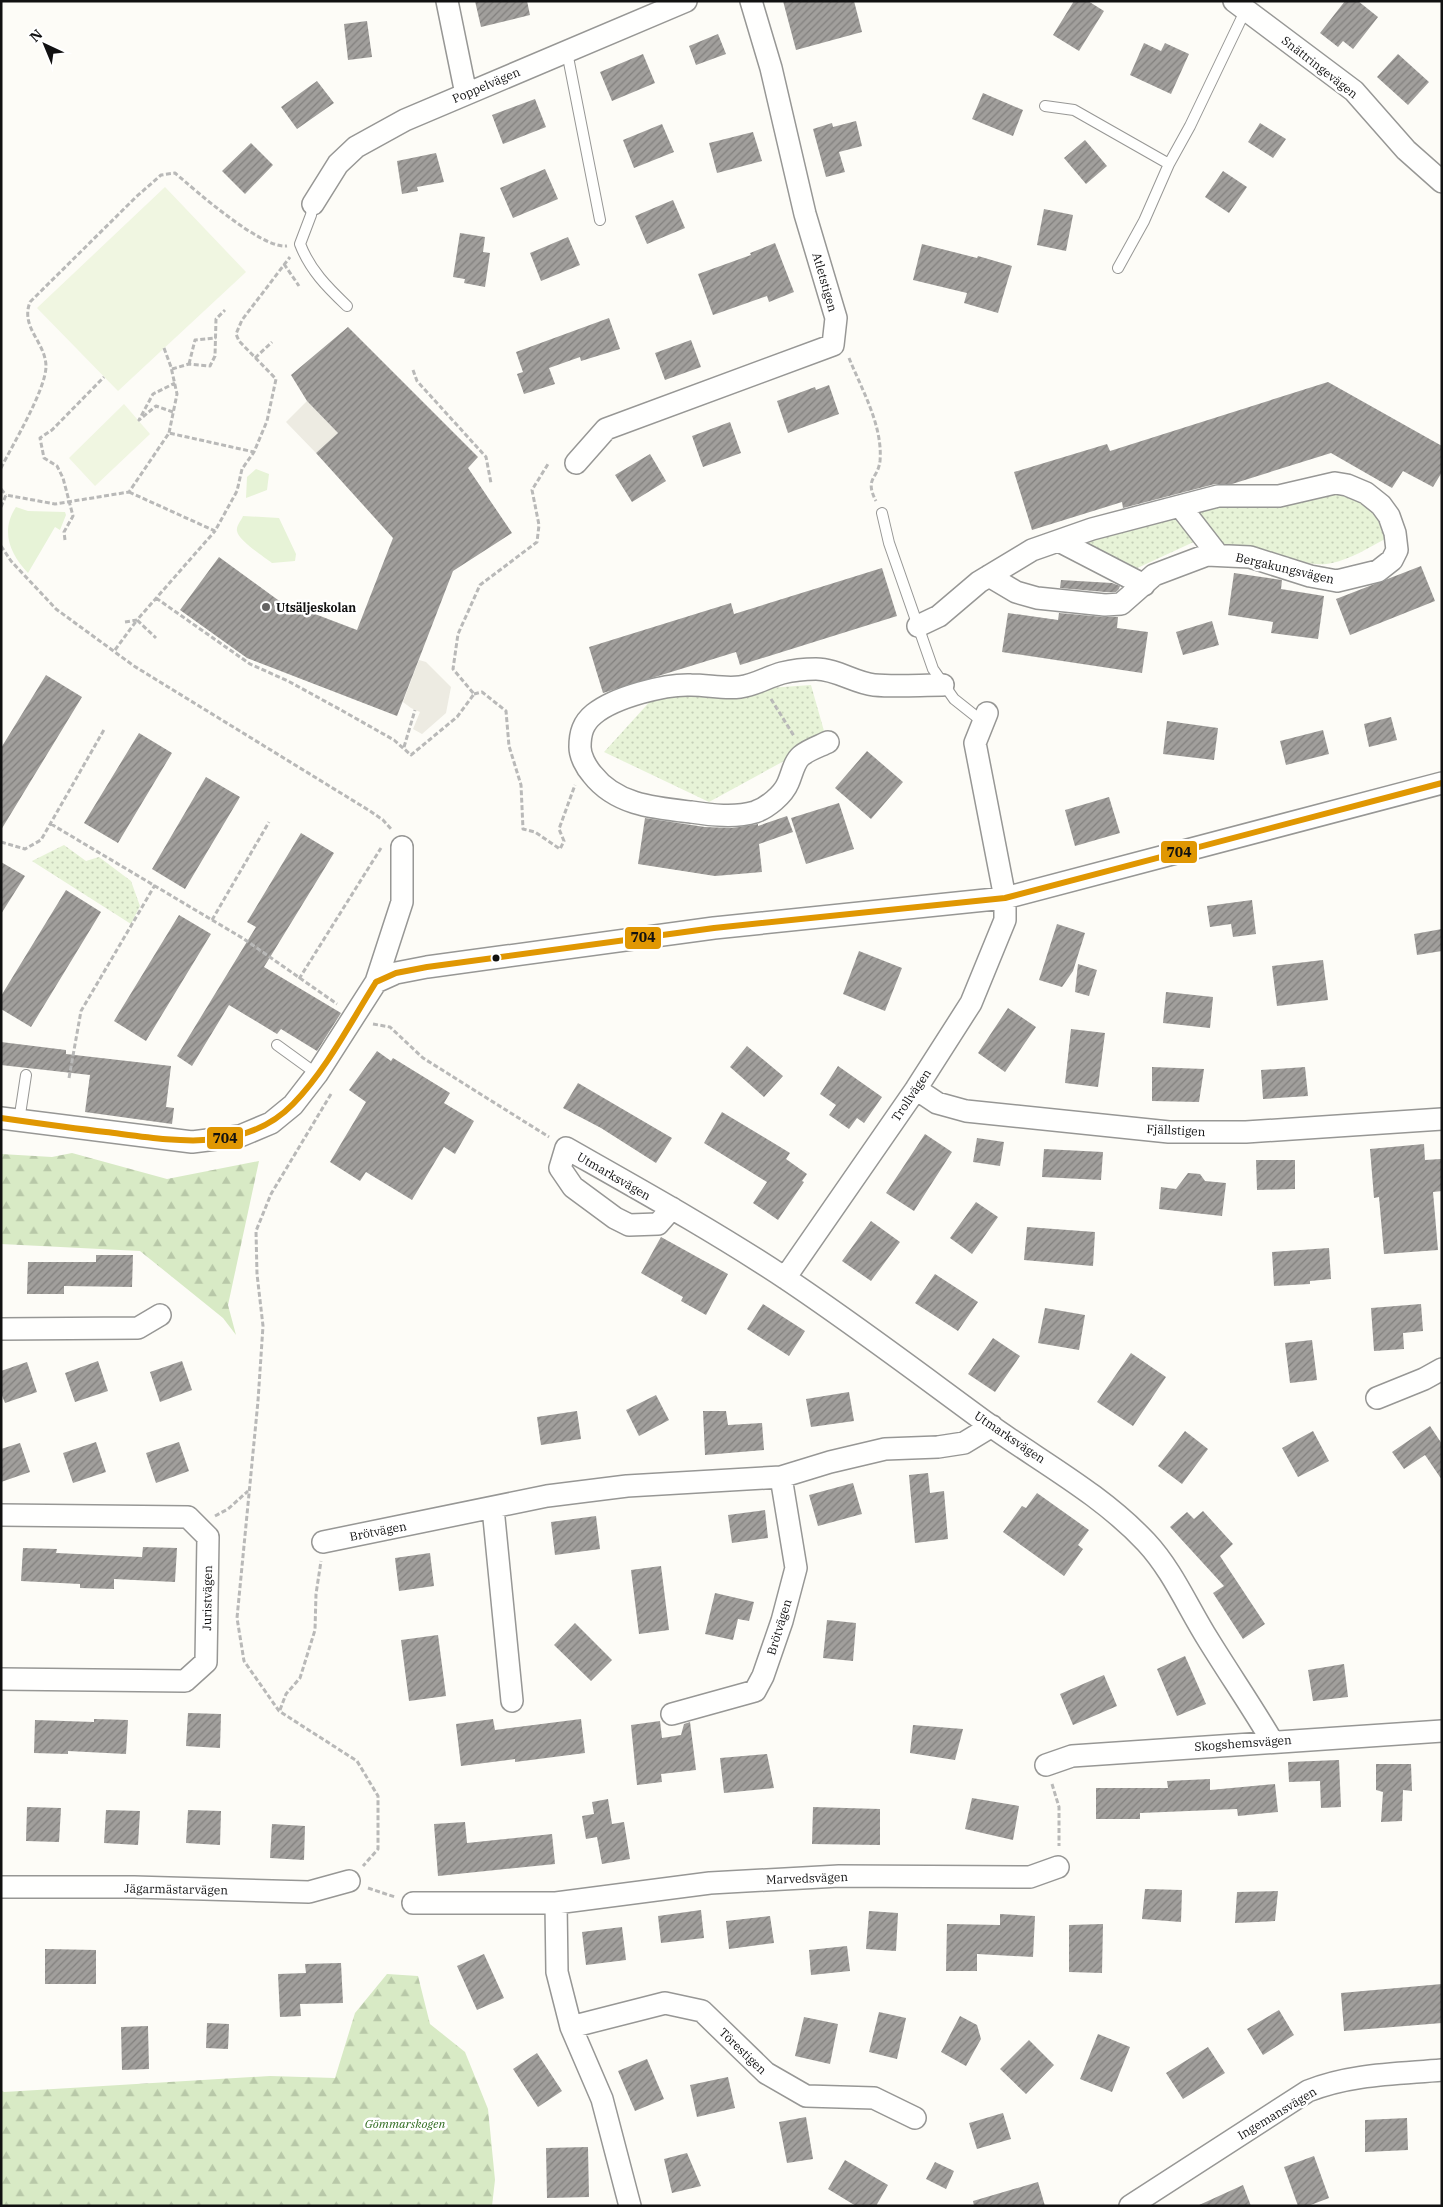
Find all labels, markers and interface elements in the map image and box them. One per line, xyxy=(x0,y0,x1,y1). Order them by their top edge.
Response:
north arrow xyxy=(20,20,70,70)
text: N xyxy=(26,25,46,46)
street label: Snättringevägen xyxy=(1279,33,1361,102)
street label: Poppelvägen xyxy=(450,64,522,106)
street label: Atletstigen xyxy=(809,251,841,314)
street label: Bergakungsvägen xyxy=(1234,549,1336,587)
place label: Utsäljeskolan xyxy=(276,600,356,615)
marker: Utsäljeskolan xyxy=(260,601,272,613)
line badge: 704 xyxy=(1160,840,1198,864)
text: 704 xyxy=(1166,843,1192,861)
line badge: 704 xyxy=(624,926,662,950)
text: 704 xyxy=(630,928,656,946)
unlabelled marker xyxy=(491,953,501,963)
street label: Trollvägen xyxy=(888,1066,934,1124)
street label: Fjällstigen xyxy=(1146,1121,1206,1139)
line badge: 704 xyxy=(206,1126,244,1150)
text: 704 xyxy=(212,1129,238,1147)
street label: Utmarksvägen xyxy=(575,1149,654,1203)
street label: Utmarksvägen xyxy=(972,1408,1049,1466)
street label: Brötvägen xyxy=(348,1518,408,1544)
street label: Juristvägen xyxy=(199,1565,215,1631)
street label: Brötvägen xyxy=(763,1597,795,1657)
street label: Skogshemsvägen xyxy=(1194,1732,1292,1754)
street label: Marvedsvägen xyxy=(766,1869,849,1887)
street label: Jägarmästarvägen xyxy=(124,1881,228,1897)
street label: Törestigen xyxy=(716,2025,770,2078)
street label: Ingemansvägen xyxy=(1235,2083,1319,2142)
park label: Gömmarskogen xyxy=(365,2116,445,2131)

